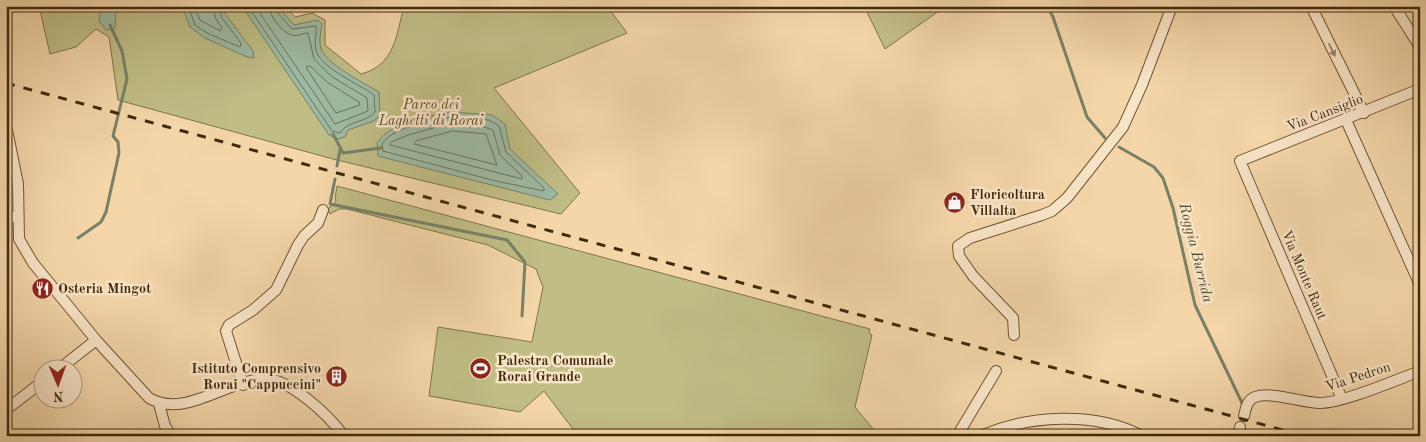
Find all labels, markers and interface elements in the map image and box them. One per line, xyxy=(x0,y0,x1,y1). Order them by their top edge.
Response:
one-way arrow xyxy=(1328,43,1336,57)
street label: Via Cansiglio xyxy=(1285,92,1365,134)
park label: Parco dei Laghetti di Rorai xyxy=(378,98,484,129)
place label: Floricoltura Villalta xyxy=(970,188,1045,218)
shop icon: Floricoltura Villalta xyxy=(942,191,966,215)
water label: Roggia Burrida xyxy=(1175,201,1215,304)
street label: Via Monte Raut xyxy=(1279,228,1329,322)
restaurant icon: Osteria Mingot xyxy=(30,277,54,301)
place label: Osteria Mingot xyxy=(58,282,151,296)
place label: Palestra Comunale Rorai Grande xyxy=(497,354,613,384)
sports icon: Palestra Comunale Rorai Grande xyxy=(469,357,493,381)
north arrow xyxy=(32,360,82,410)
street label: Via Pedron xyxy=(1324,360,1393,394)
place label: Istituto Comprensivo Rorai "Cappuccini" xyxy=(191,362,321,392)
building icon: Istituto Comprensivo Rorai "Cappuccini" xyxy=(325,365,349,389)
text: N xyxy=(53,389,64,403)

